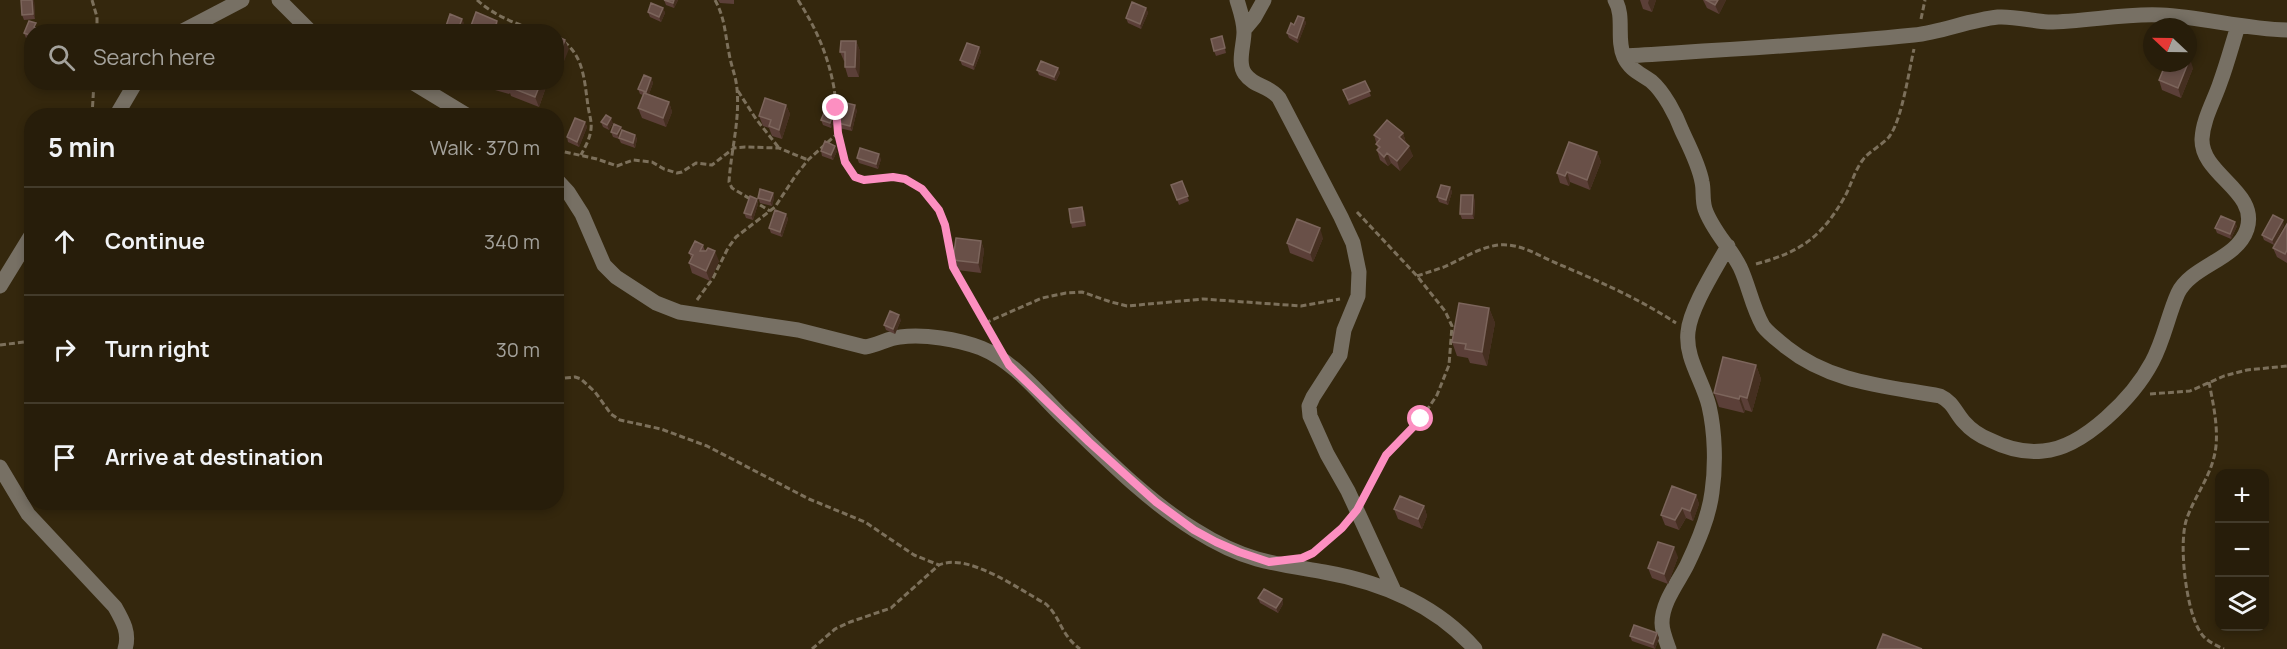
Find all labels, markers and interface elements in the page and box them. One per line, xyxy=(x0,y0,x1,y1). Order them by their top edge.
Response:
north arrow xyxy=(2143,18,2197,72)
search box xyxy=(24,24,564,90)
icon: search xyxy=(45,41,78,74)
text: Search here xyxy=(93,42,215,72)
route end xyxy=(822,94,848,120)
text: 5 min xyxy=(48,129,115,165)
text: Walk · 370 m xyxy=(430,134,540,161)
icon: ahead xyxy=(48,225,81,258)
text: Continue xyxy=(105,226,205,256)
text: 340 m xyxy=(484,228,540,255)
icon: right xyxy=(48,333,81,366)
text: Turn right xyxy=(105,334,210,364)
text: 30 m xyxy=(496,336,540,363)
route start xyxy=(1407,405,1433,431)
icon: arrive xyxy=(48,441,81,474)
text: Arrive at destination xyxy=(105,442,323,472)
map controls xyxy=(2215,469,2269,631)
button: + xyxy=(2215,469,2269,523)
button: − xyxy=(2215,523,2269,577)
button: layers xyxy=(2215,577,2269,631)

